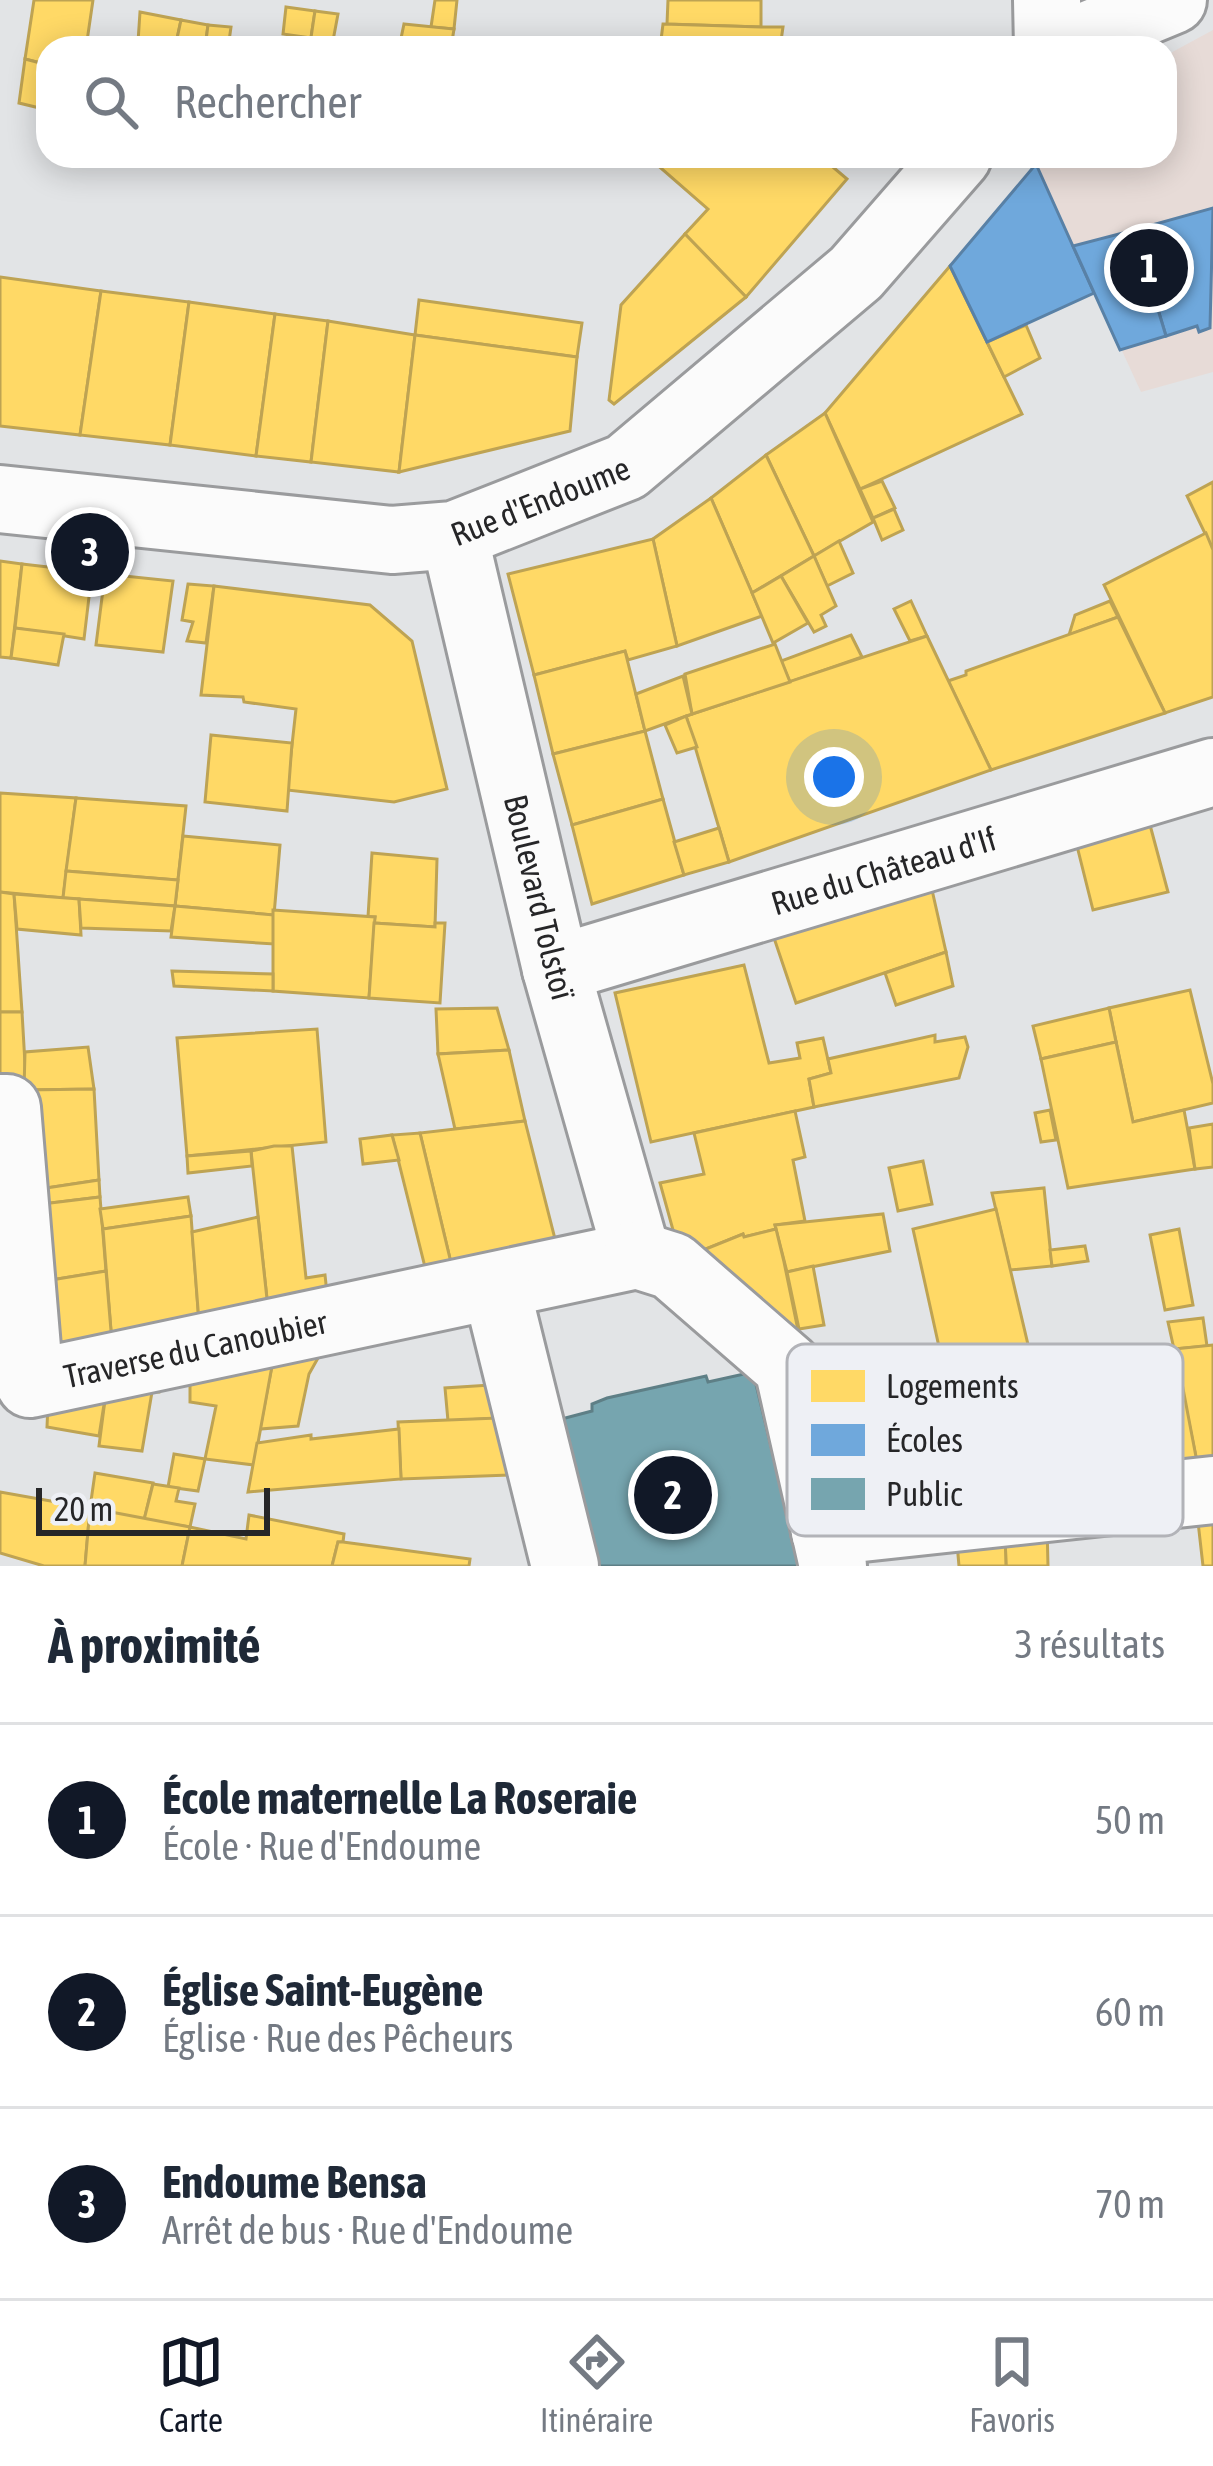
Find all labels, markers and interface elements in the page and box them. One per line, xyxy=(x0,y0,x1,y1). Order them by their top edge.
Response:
search box xyxy=(36,36,1177,168)
icon: search xyxy=(78,69,144,135)
text: Rechercher xyxy=(174,76,361,128)
pin: 1 xyxy=(1110,223,1188,313)
street label: Rue d'Endoume xyxy=(445,449,635,553)
pin: 3 xyxy=(51,507,129,597)
your location xyxy=(804,747,864,807)
street label: Boulevard Tolstoï xyxy=(497,791,583,1004)
street label: Rue du Château d'If xyxy=(767,819,1001,922)
street label: Traverse du Canoubier xyxy=(60,1302,332,1395)
legend xyxy=(787,1344,1183,1536)
text: Logements xyxy=(886,1367,1019,1405)
text: Écoles xyxy=(886,1421,963,1459)
pin: 2 xyxy=(634,1450,712,1540)
text: Public xyxy=(886,1475,963,1513)
scale bar xyxy=(36,1482,270,1535)
text: 20 m xyxy=(54,1490,113,1528)
text: À proximité xyxy=(48,1615,261,1674)
text: 3 résultats xyxy=(1015,1622,1165,1666)
text: École maternelle La Roseraie xyxy=(162,1772,637,1824)
text: 1 xyxy=(78,1798,96,1842)
text: 50 m xyxy=(1095,1798,1165,1842)
text: École · Rue d'Endoume xyxy=(162,1824,481,1868)
text: Église Saint-Eugène xyxy=(162,1964,484,2016)
text: 2 xyxy=(78,1990,96,2034)
text: 60 m xyxy=(1095,1990,1165,2034)
text: Église · Rue des Pêcheurs xyxy=(162,2016,513,2060)
text: Endoume Bensa xyxy=(162,2156,427,2208)
text: 3 xyxy=(78,2182,96,2226)
text: 70 m xyxy=(1095,2182,1165,2226)
text: Arrêt de bus · Rue d'Endoume xyxy=(162,2208,573,2252)
tab: Carte xyxy=(158,2329,224,2439)
tab: Itinéraire xyxy=(540,2329,653,2439)
tab: Favoris xyxy=(969,2329,1055,2439)

